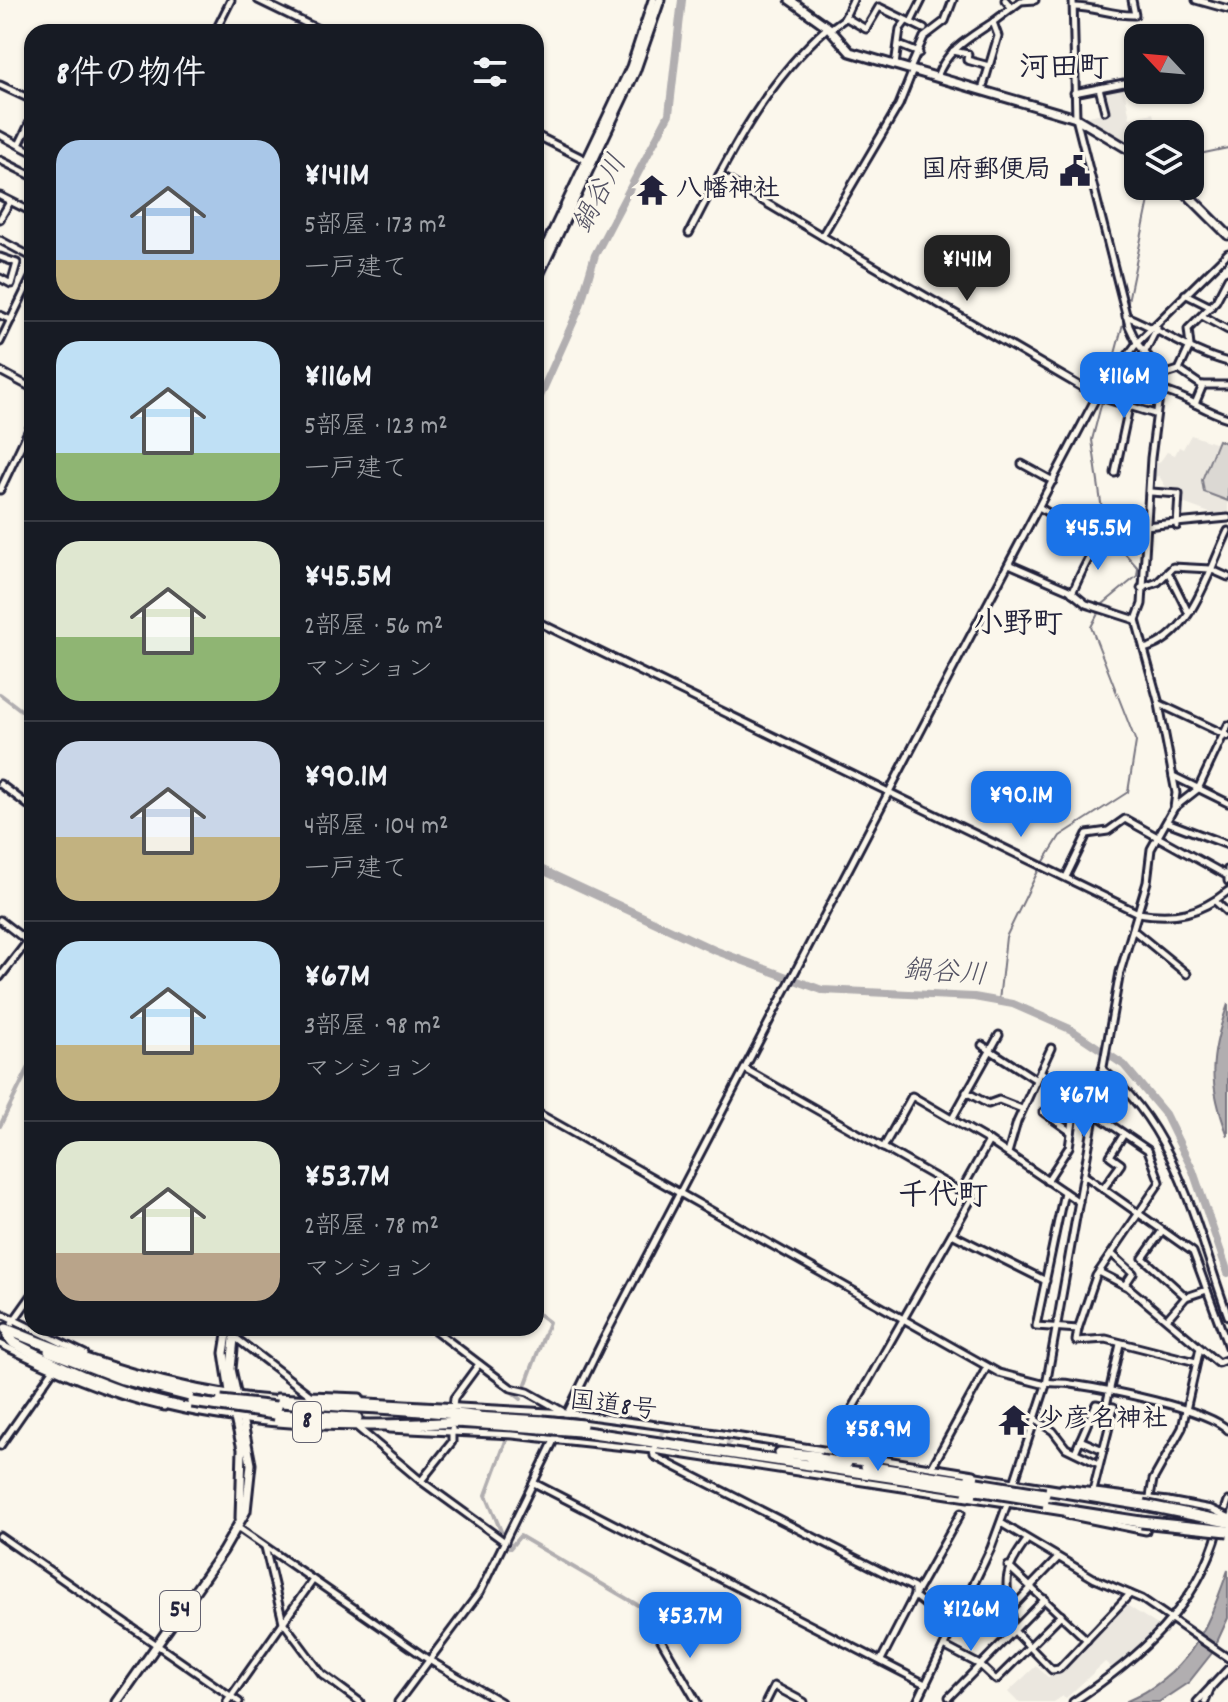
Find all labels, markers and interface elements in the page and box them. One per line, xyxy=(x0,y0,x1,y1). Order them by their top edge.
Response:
north arrow xyxy=(1124,24,1204,104)
map controls xyxy=(1124,24,1204,200)
district label: 河田町 xyxy=(1019,49,1109,92)
icon: filters xyxy=(468,50,512,94)
text: 8件の物件 xyxy=(56,52,206,101)
button: layers xyxy=(1124,120,1204,200)
water label: 鍋谷川 xyxy=(565,149,639,241)
text: ¥141M xyxy=(304,153,369,202)
place label: 国府郵便局 xyxy=(921,153,1051,190)
public building icon: 国府郵便局 xyxy=(1058,154,1092,188)
icon: home xyxy=(120,172,216,268)
place label: 八幡神社 xyxy=(676,172,780,209)
temple icon: 八幡神社 xyxy=(635,173,669,207)
text: 5部屋 · 173 m² xyxy=(304,208,446,245)
pin: ¥141M xyxy=(911,235,1023,303)
text: ¥141M xyxy=(942,242,992,279)
text: 一戸建て xyxy=(304,251,408,288)
pin: ¥116M xyxy=(1068,352,1180,420)
text: ¥116M xyxy=(304,354,372,403)
text: ¥116M xyxy=(1098,359,1150,396)
icon: home xyxy=(120,373,216,469)
text: 5部屋 · 123 m² xyxy=(304,409,448,446)
text: 一戸建て xyxy=(304,452,408,489)
pin: ¥45.5M xyxy=(1033,504,1163,572)
text: ¥45.5M xyxy=(1064,511,1132,548)
text: ¥45.5M xyxy=(304,554,392,603)
icon: home xyxy=(120,573,216,669)
district label: 小野町 xyxy=(973,605,1063,648)
text: 2部屋 · 56 m² xyxy=(304,609,443,646)
text: マンション xyxy=(304,652,433,689)
text: ¥90.1M xyxy=(304,754,388,803)
pin: ¥90.1M xyxy=(956,771,1086,839)
icon: home xyxy=(120,773,216,869)
text: ¥90.1M xyxy=(989,778,1053,815)
text: 4部屋 · 104 m² xyxy=(304,809,449,846)
text: 一戸建て xyxy=(304,852,408,889)
water label: 鍋谷川 xyxy=(902,952,988,998)
text: ¥67M xyxy=(304,954,370,1003)
icon: home xyxy=(120,973,216,1069)
text: 3部屋 · 98 m² xyxy=(304,1009,441,1046)
text: マンション xyxy=(304,1052,433,1089)
pin: ¥67M xyxy=(1037,1071,1131,1139)
text: ¥67M xyxy=(1059,1078,1109,1115)
text: ¥53.7M xyxy=(304,1154,390,1203)
icon: home xyxy=(120,1173,216,1269)
district label: 千代町 xyxy=(898,1177,988,1220)
text: 2部屋 · 78 m² xyxy=(304,1209,439,1246)
text: マンション xyxy=(304,1252,433,1289)
street label: 国道8号 xyxy=(567,1383,659,1431)
road number: 8 xyxy=(293,1402,321,1442)
place label: 少彦名神社 xyxy=(1038,1402,1168,1439)
temple icon: 少彦名神社 xyxy=(997,1403,1031,1437)
pin: ¥58.9M xyxy=(813,1405,943,1473)
text: ¥58.9M xyxy=(845,1412,911,1449)
pin: ¥126M xyxy=(915,1585,1027,1653)
road number: 54 xyxy=(160,1591,200,1631)
pin: ¥53.7M xyxy=(625,1592,755,1660)
text: ¥126M xyxy=(942,1592,1000,1629)
text: ¥53.7M xyxy=(657,1599,723,1636)

